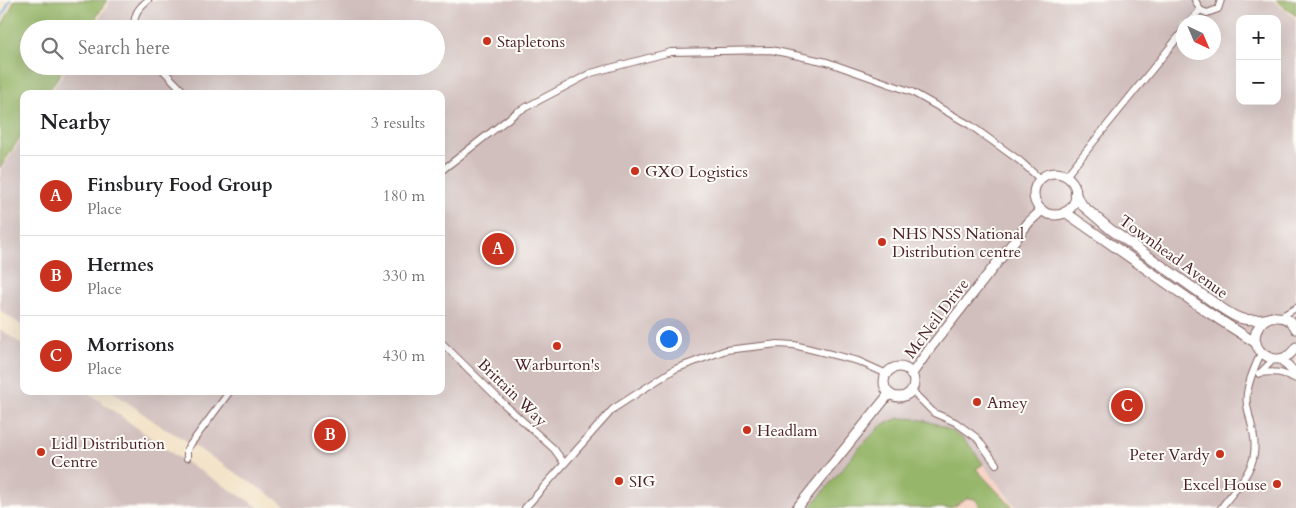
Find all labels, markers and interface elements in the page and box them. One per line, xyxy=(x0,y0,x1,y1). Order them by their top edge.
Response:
north arrow xyxy=(1176,15,1221,60)
map controls xyxy=(1236,15,1281,105)
button: + xyxy=(1236,15,1281,60)
search box xyxy=(20,20,445,75)
place label: Stapletons xyxy=(497,31,565,53)
icon: search xyxy=(38,34,66,62)
text: Search here xyxy=(78,35,170,61)
marker: Stapletons xyxy=(481,35,493,47)
button: − xyxy=(1236,60,1281,105)
text: Nearby xyxy=(40,108,111,137)
text: 3 results xyxy=(371,112,425,134)
place label: GXO Logistics xyxy=(645,161,748,183)
marker: GXO Logistics xyxy=(629,165,641,177)
text: Finsbury Food Group xyxy=(87,172,273,198)
text: A xyxy=(50,185,62,207)
text: 180 m xyxy=(383,185,425,207)
text: Place xyxy=(87,198,122,220)
street label: Townhead Avenue xyxy=(1114,210,1232,304)
place label: NHS NSS National Distribution centre xyxy=(892,223,1024,263)
pin: A xyxy=(482,230,514,268)
marker: NHS NSS National Distribution centre xyxy=(876,236,888,248)
text: Hermes xyxy=(87,252,154,278)
text: B xyxy=(50,265,62,287)
text: 330 m xyxy=(383,265,425,287)
street label: McNeil Drive xyxy=(899,274,974,363)
text: Place xyxy=(87,278,122,300)
your location xyxy=(656,326,682,352)
text: Morrisons xyxy=(87,332,174,358)
marker: Warburton's xyxy=(551,340,563,352)
text: C xyxy=(50,345,62,367)
text: 430 m xyxy=(383,345,425,367)
street label: Brittain Way xyxy=(473,354,552,432)
place label: Warburton's xyxy=(513,354,600,376)
text: Place xyxy=(87,358,122,380)
pin: C xyxy=(1111,387,1143,425)
place label: Amey xyxy=(987,392,1028,414)
marker: Amey xyxy=(971,396,983,408)
pin: B xyxy=(314,416,346,454)
place label: Headlam xyxy=(757,420,818,442)
marker: Headlam xyxy=(741,424,753,436)
place label: Lidl Distribution Centre xyxy=(51,433,165,473)
place label: Peter Vardy xyxy=(1129,444,1211,466)
marker: Lidl Distribution Centre xyxy=(35,446,47,458)
marker: Peter Vardy xyxy=(1214,448,1226,460)
place label: SIG xyxy=(629,471,655,493)
place label: Excel House xyxy=(1183,474,1267,496)
marker: SIG xyxy=(613,475,625,487)
marker: Excel House xyxy=(1271,478,1283,490)

